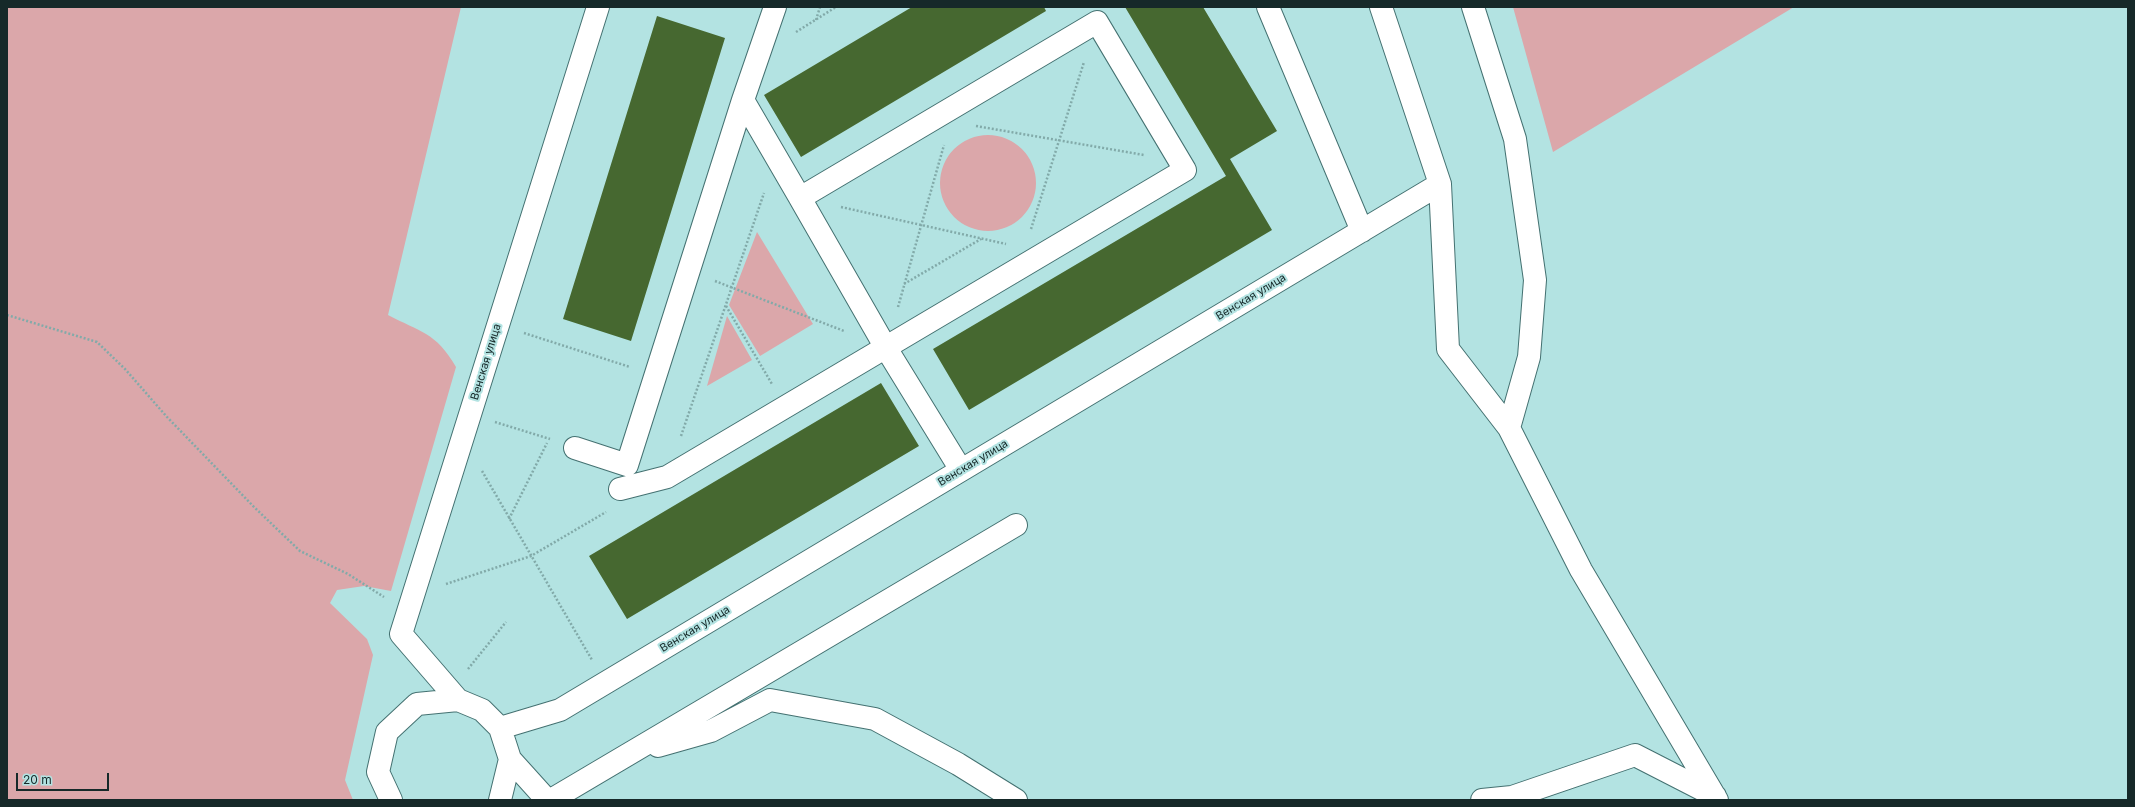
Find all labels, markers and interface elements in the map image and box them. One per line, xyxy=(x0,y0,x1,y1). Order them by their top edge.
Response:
street label: Венская улица xyxy=(1214,271,1288,323)
street label: Венская улица xyxy=(468,322,504,402)
street label: Венская улица xyxy=(936,437,1010,489)
street label: Венская улица xyxy=(658,603,732,655)
scale bar xyxy=(18,765,111,791)
text: 20 m xyxy=(23,772,52,787)

